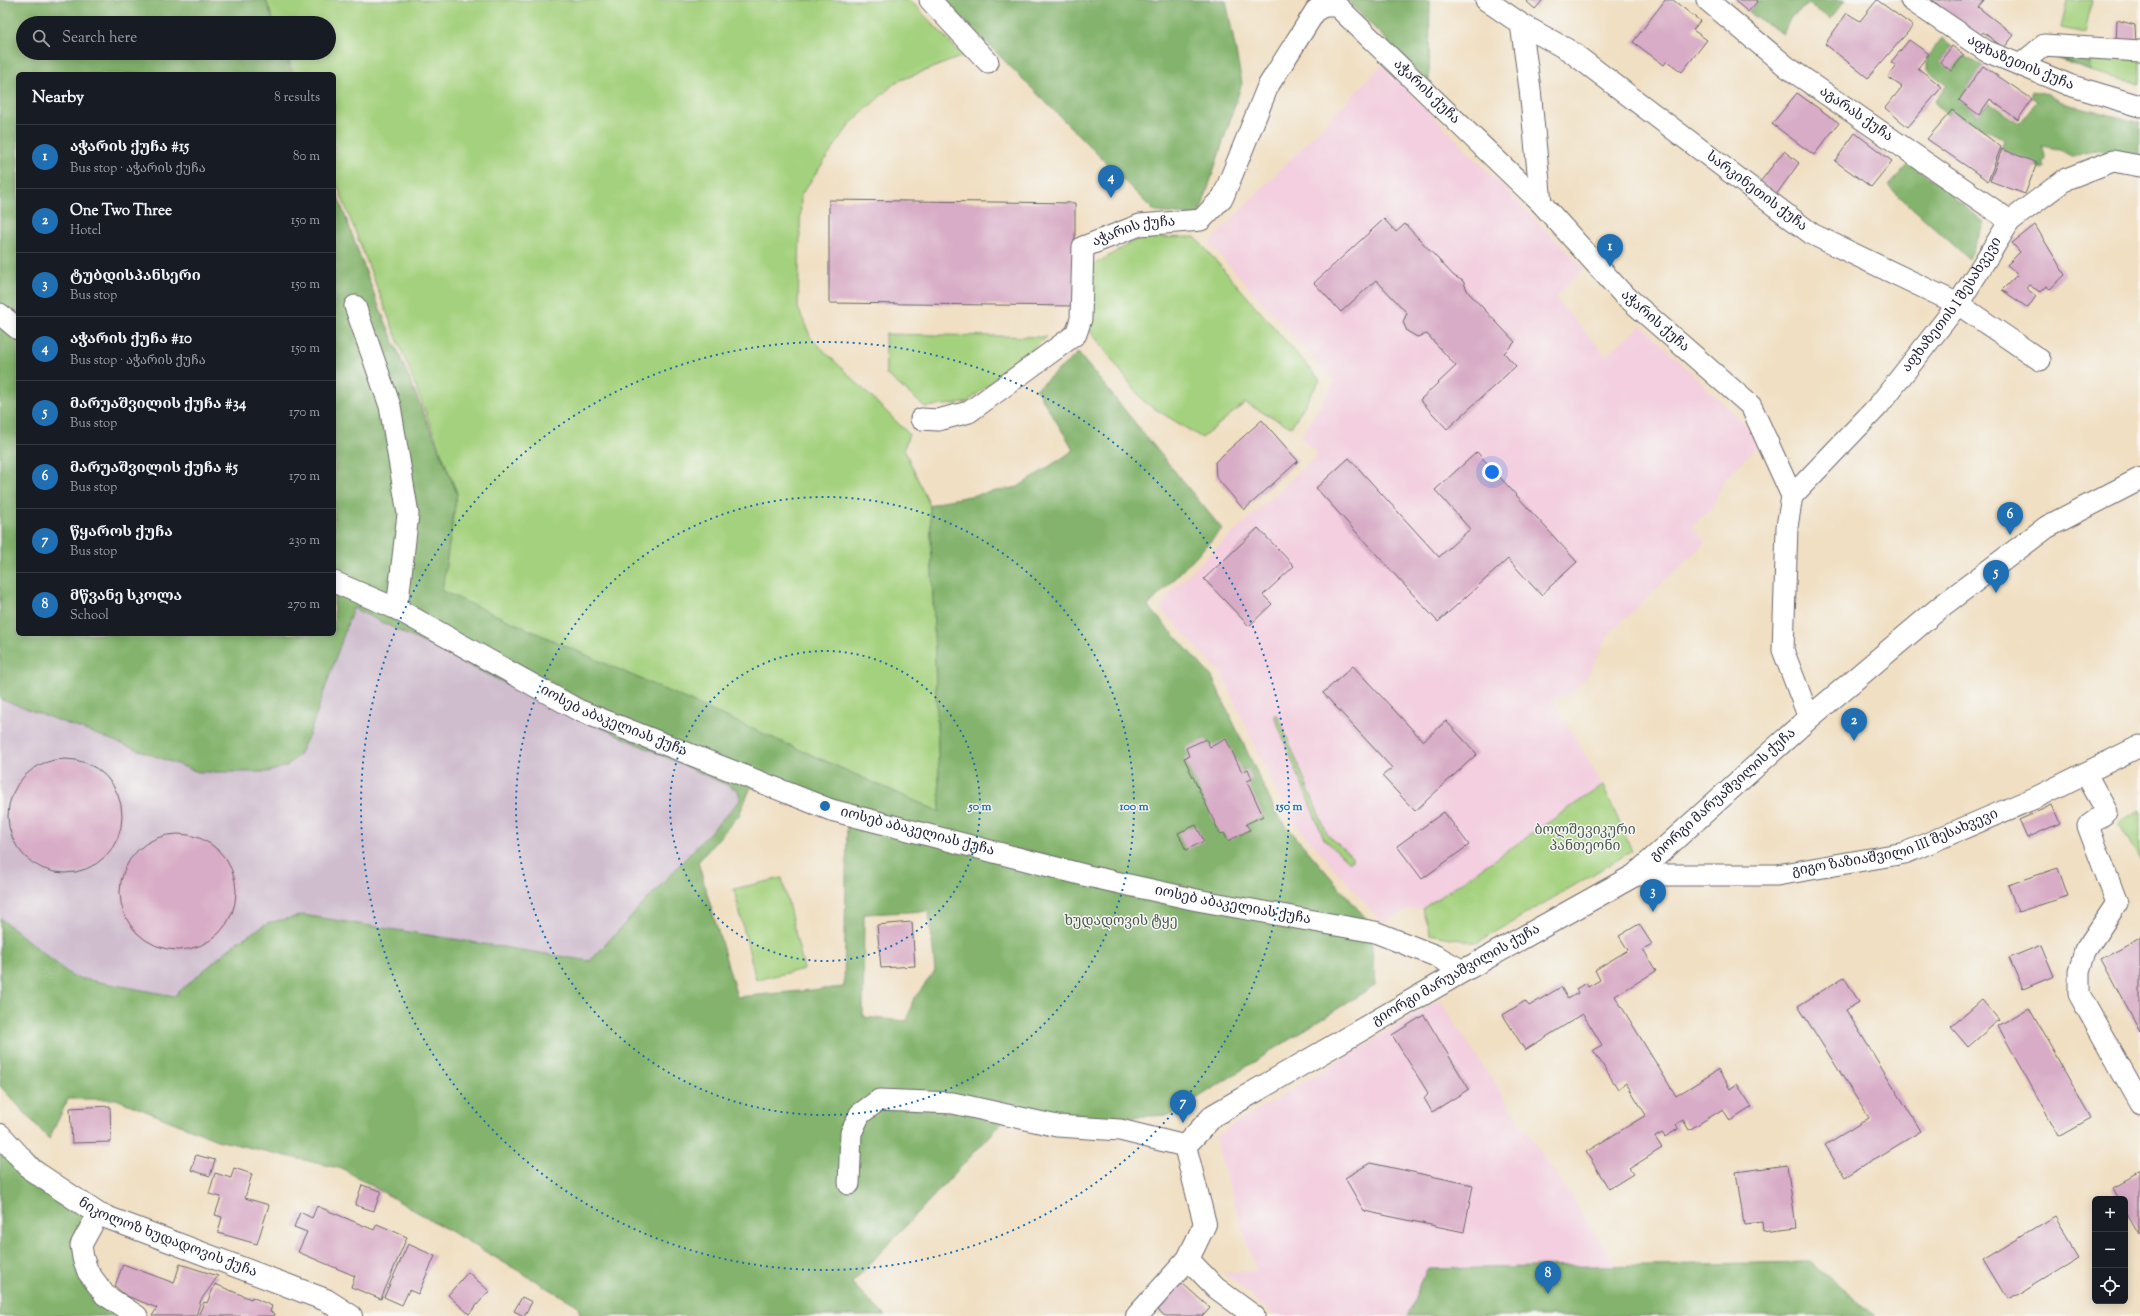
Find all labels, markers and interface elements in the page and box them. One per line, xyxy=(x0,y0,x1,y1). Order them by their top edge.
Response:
search box xyxy=(16,16,336,60)
icon: search xyxy=(30,27,52,49)
text: Search here xyxy=(62,28,137,49)
street label: აფხაზეთის ქუჩა xyxy=(1963,31,2076,96)
street label: აჭარის ქუჩა xyxy=(1388,55,1464,129)
street label: აგარას ქუჩა xyxy=(1815,82,1897,147)
text: Nearby xyxy=(32,86,84,110)
text: 8 results xyxy=(274,89,320,107)
text: აჭარის ქუჩა #15 xyxy=(70,137,189,158)
street label: სარკინეთის ქუჩა xyxy=(1702,147,1811,237)
text: 1 xyxy=(43,148,47,166)
text: 80 m xyxy=(293,148,320,166)
text: Bus stop · აჭარის ქუჩა xyxy=(70,160,206,178)
pin: 4 xyxy=(1098,165,1124,198)
text: One Two Three xyxy=(70,201,172,222)
text: 2 xyxy=(42,212,48,230)
text: 150 m xyxy=(291,212,320,230)
street label: აჭარის ქუჩა xyxy=(1089,212,1176,252)
text: Hotel xyxy=(70,222,101,240)
pin: 1 xyxy=(1597,234,1623,267)
street label: აფხაზეთის I შესახვევი xyxy=(1898,234,2007,377)
text: ტუბდისპანსერი xyxy=(70,266,201,287)
text: 3 xyxy=(42,276,48,294)
text: 150 m xyxy=(291,276,320,294)
street label: აჭარის ქუჩა xyxy=(1616,286,1694,357)
text: Bus stop xyxy=(70,287,117,305)
text: აჭარის ქუჩა #10 xyxy=(70,329,192,350)
text: 4 xyxy=(42,340,48,358)
text: 150 m xyxy=(291,340,320,358)
text: Bus stop · აჭარის ქუჩა xyxy=(70,352,206,370)
text: მარუაშვილის ქუჩა #34 xyxy=(70,394,246,415)
text: 5 xyxy=(43,404,47,422)
text: 170 m xyxy=(289,404,320,422)
text: Bus stop xyxy=(70,415,117,433)
text: მარუაშვილის ქუჩა #5 xyxy=(70,458,238,479)
your location xyxy=(1482,462,1502,482)
text: 6 xyxy=(42,468,48,486)
text: 170 m xyxy=(289,468,320,486)
text: Bus stop xyxy=(70,479,117,497)
pin: 6 xyxy=(1997,502,2023,535)
text: წყაროს ქუჩა xyxy=(70,522,173,543)
text: 7 xyxy=(42,532,48,550)
text: 230 m xyxy=(288,532,320,550)
text: Bus stop xyxy=(70,543,117,561)
pin: 5 xyxy=(1983,560,2009,593)
text: მწვანე სკოლა xyxy=(70,586,182,607)
text: 8 xyxy=(42,596,48,614)
text: 270 m xyxy=(287,596,320,614)
text: School xyxy=(70,607,109,625)
street label: იოსებ აბაკელიას ქუჩა xyxy=(536,681,690,762)
pin: 2 xyxy=(1841,708,1867,741)
street label: გიორგი მარუაშვილის ქუჩა xyxy=(1646,724,1801,866)
text: 50 m xyxy=(968,798,992,816)
text: 100 m xyxy=(1118,798,1149,816)
text: 150 m xyxy=(1274,798,1303,816)
centre of rings xyxy=(818,799,832,813)
street label: იოსებ აბაკელიას ქუჩა xyxy=(838,803,997,862)
street label: გიგო ზაზიაშვილი III შესახვევი xyxy=(1791,804,2002,882)
park label: ბოლშევიკური პანთეონი xyxy=(1534,821,1636,857)
pin: 3 xyxy=(1640,879,1666,912)
street label: იოსებ აბაკელიას ქუჩა xyxy=(1153,881,1312,930)
park label: ხუდადოვის ტყე xyxy=(1064,912,1178,932)
street label: გიორგი მარუაშვილის ქუჩა xyxy=(1369,920,1544,1031)
pin: 7 xyxy=(1170,1090,1196,1123)
street label: ნიკოლოზ ხუდადოვის ქუჩა xyxy=(74,1193,260,1283)
map controls xyxy=(2092,1196,2128,1304)
button: + xyxy=(2092,1196,2128,1232)
button: − xyxy=(2092,1232,2128,1268)
pin: 8 xyxy=(1535,1261,1561,1294)
button: locate xyxy=(2092,1268,2128,1304)

